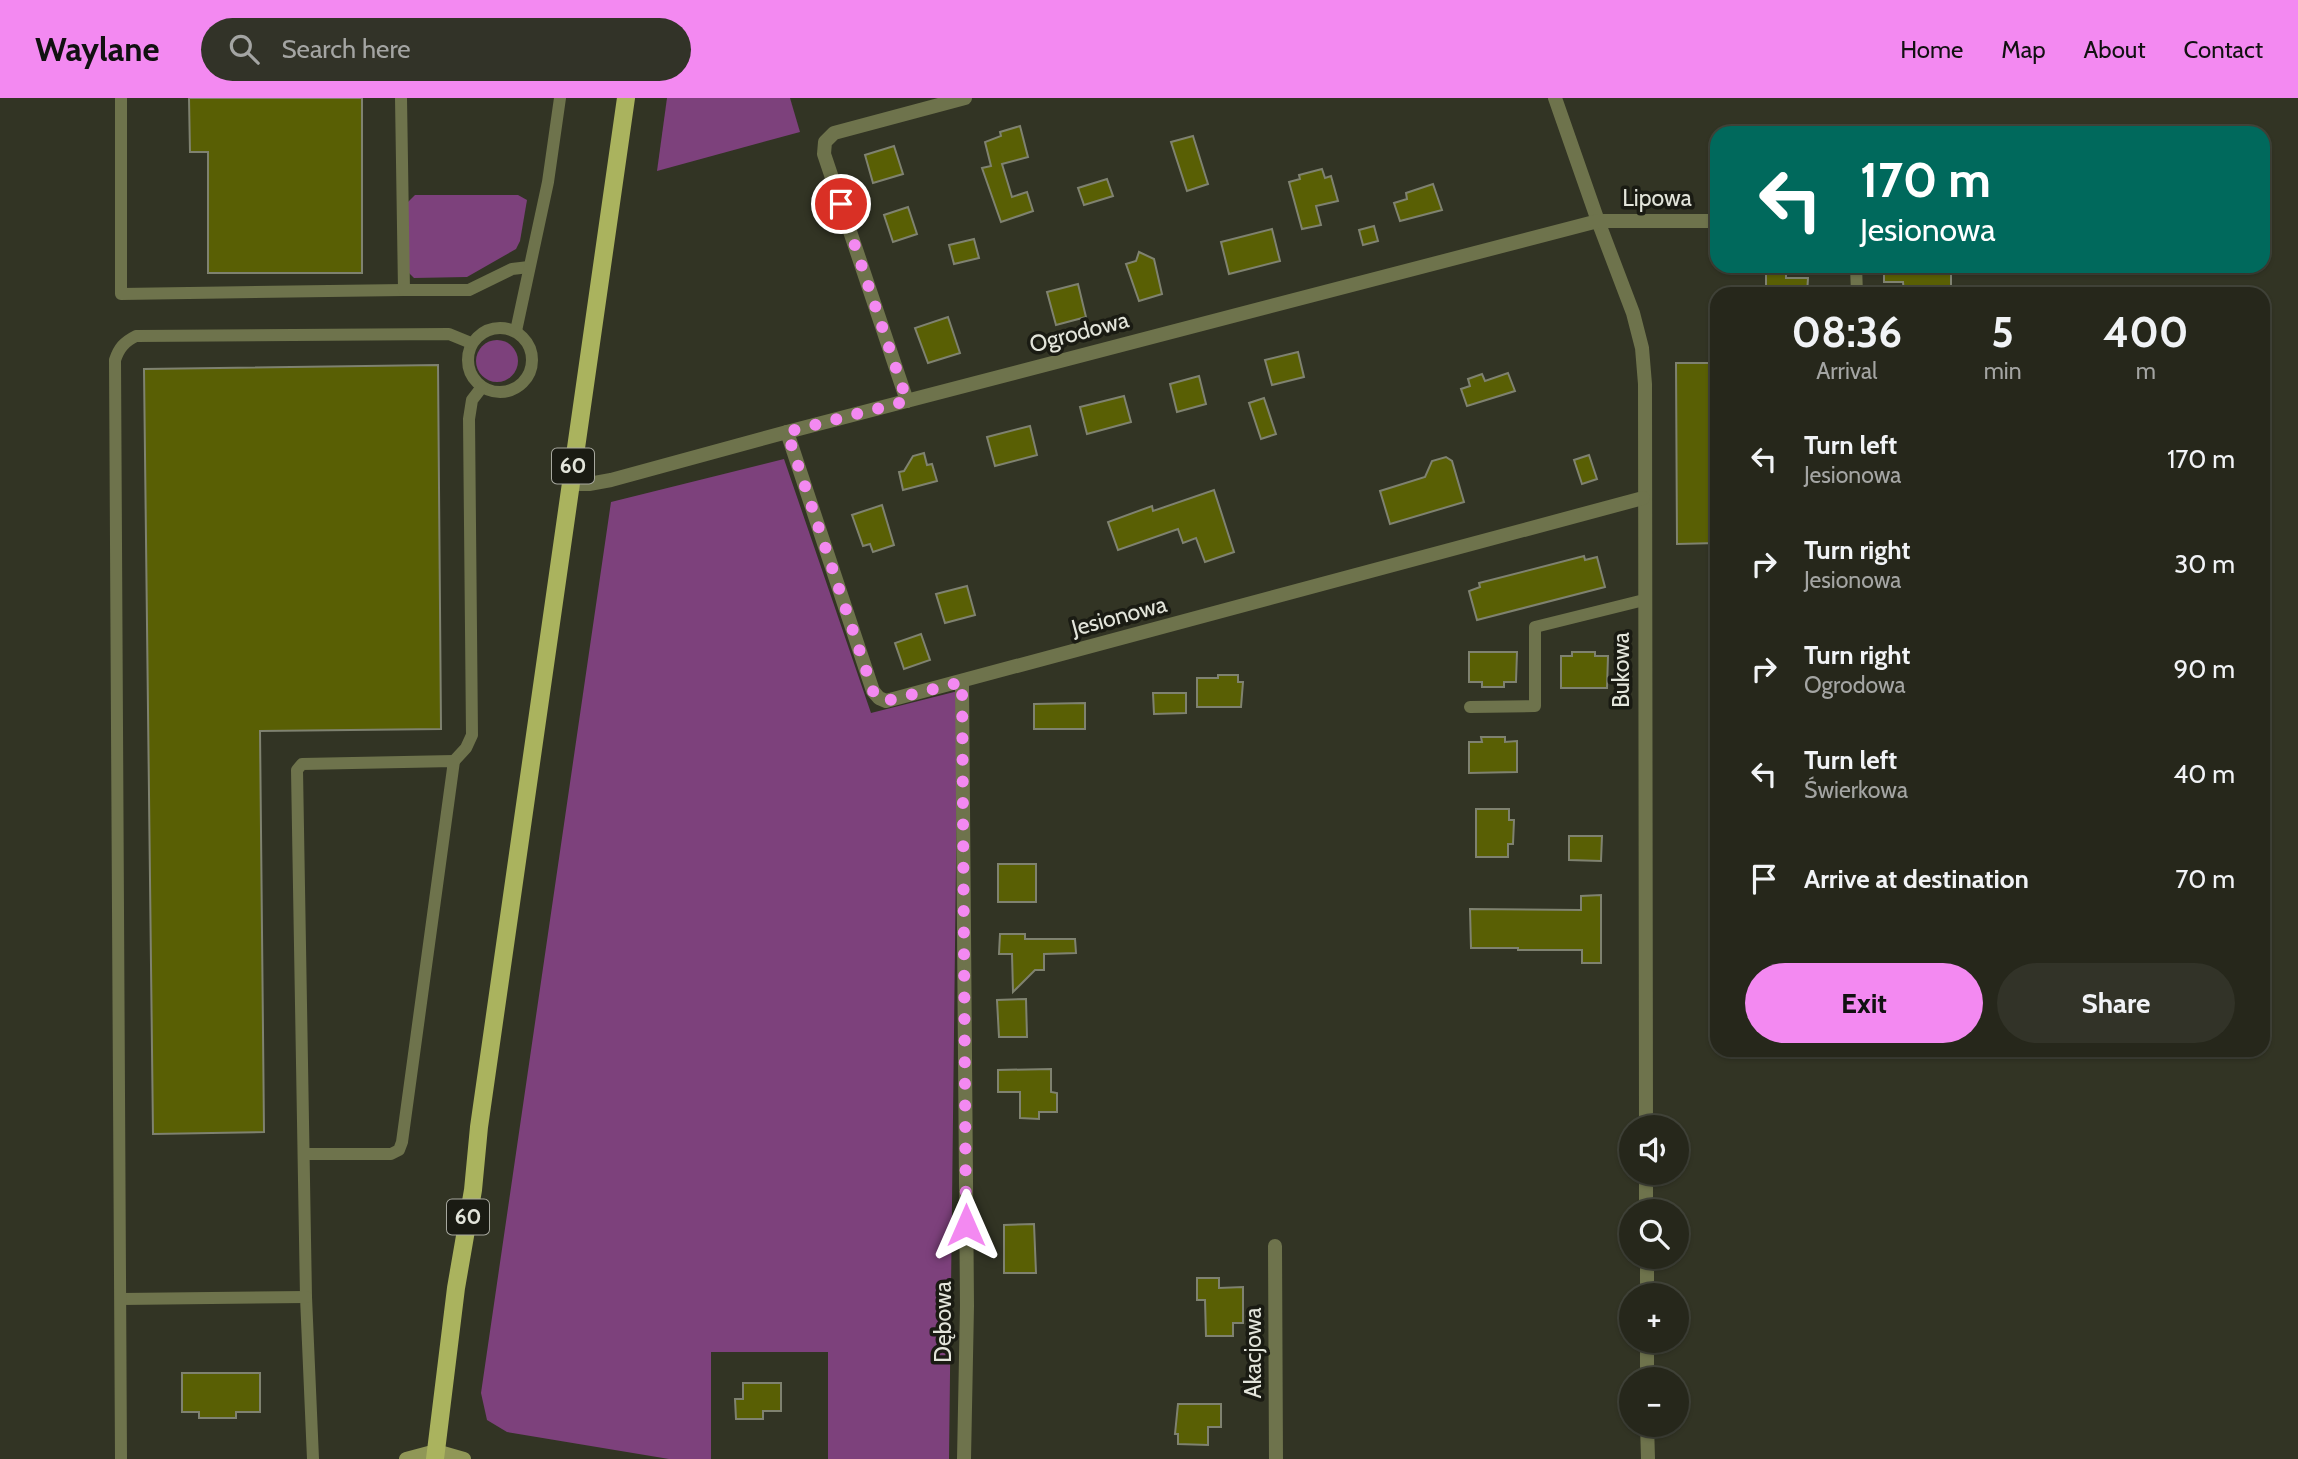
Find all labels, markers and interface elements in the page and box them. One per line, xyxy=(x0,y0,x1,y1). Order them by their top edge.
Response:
search box xyxy=(201,18,691,81)
text: Waylane xyxy=(35,29,159,69)
icon: search xyxy=(225,30,263,68)
text: Search here xyxy=(281,33,411,65)
text: Home xyxy=(1900,35,1963,64)
text: Map xyxy=(2001,35,2046,64)
text: About xyxy=(2084,35,2146,64)
text: Contact xyxy=(2184,35,2263,64)
text: 170 m xyxy=(1860,150,1991,209)
icon: left xyxy=(1745,154,1836,245)
pin xyxy=(811,174,871,234)
street label: Lipowa xyxy=(1622,184,1692,212)
icon: arrive xyxy=(822,185,860,223)
text: Jesionowa xyxy=(1860,210,1996,249)
street label: Ogrodowa xyxy=(1026,305,1132,359)
text: 08:36 xyxy=(1792,306,1902,358)
text: 5 xyxy=(1991,306,2014,358)
text: 400 xyxy=(2103,306,2188,358)
text: Arrival xyxy=(1816,357,1877,385)
text: min xyxy=(1984,357,2022,385)
text: m xyxy=(2136,357,2156,385)
text: Turn left xyxy=(1804,429,1897,461)
icon: left xyxy=(1745,440,1783,478)
text: 170 m xyxy=(2167,443,2235,475)
road number: 60 xyxy=(552,448,594,484)
text: Jesionowa xyxy=(1804,461,1901,489)
text: Turn right xyxy=(1804,534,1910,566)
icon: right xyxy=(1745,545,1783,583)
text: 30 m xyxy=(2174,548,2235,580)
text: Jesionowa xyxy=(1804,566,1901,594)
street label: Jesionowa xyxy=(1067,590,1170,642)
street label: Bukowa xyxy=(1607,632,1635,708)
text: Turn right xyxy=(1804,639,1910,671)
icon: right xyxy=(1745,650,1783,688)
text: 90 m xyxy=(2173,653,2235,685)
text: Ogrodowa xyxy=(1804,671,1906,699)
text: Turn left xyxy=(1804,744,1897,776)
icon: left xyxy=(1745,755,1783,793)
text: 40 m xyxy=(2173,758,2235,790)
text: Świerkowa xyxy=(1804,776,1908,804)
icon: arrive xyxy=(1745,860,1783,898)
text: Arrive at destination xyxy=(1804,863,2029,895)
text: 70 m xyxy=(2175,863,2235,895)
button: Exit xyxy=(1745,963,1983,1043)
button: Share xyxy=(1997,963,2235,1043)
map controls xyxy=(1619,1115,1689,1437)
button: sound xyxy=(1619,1115,1689,1185)
position arrow xyxy=(929,1188,1003,1262)
button: search xyxy=(1619,1199,1689,1269)
road number: 60 xyxy=(447,1200,489,1234)
street label: Dębowa xyxy=(929,1281,957,1363)
button: + xyxy=(1619,1283,1689,1353)
street label: Akacjowa xyxy=(1239,1308,1267,1398)
button: − xyxy=(1619,1367,1689,1437)

